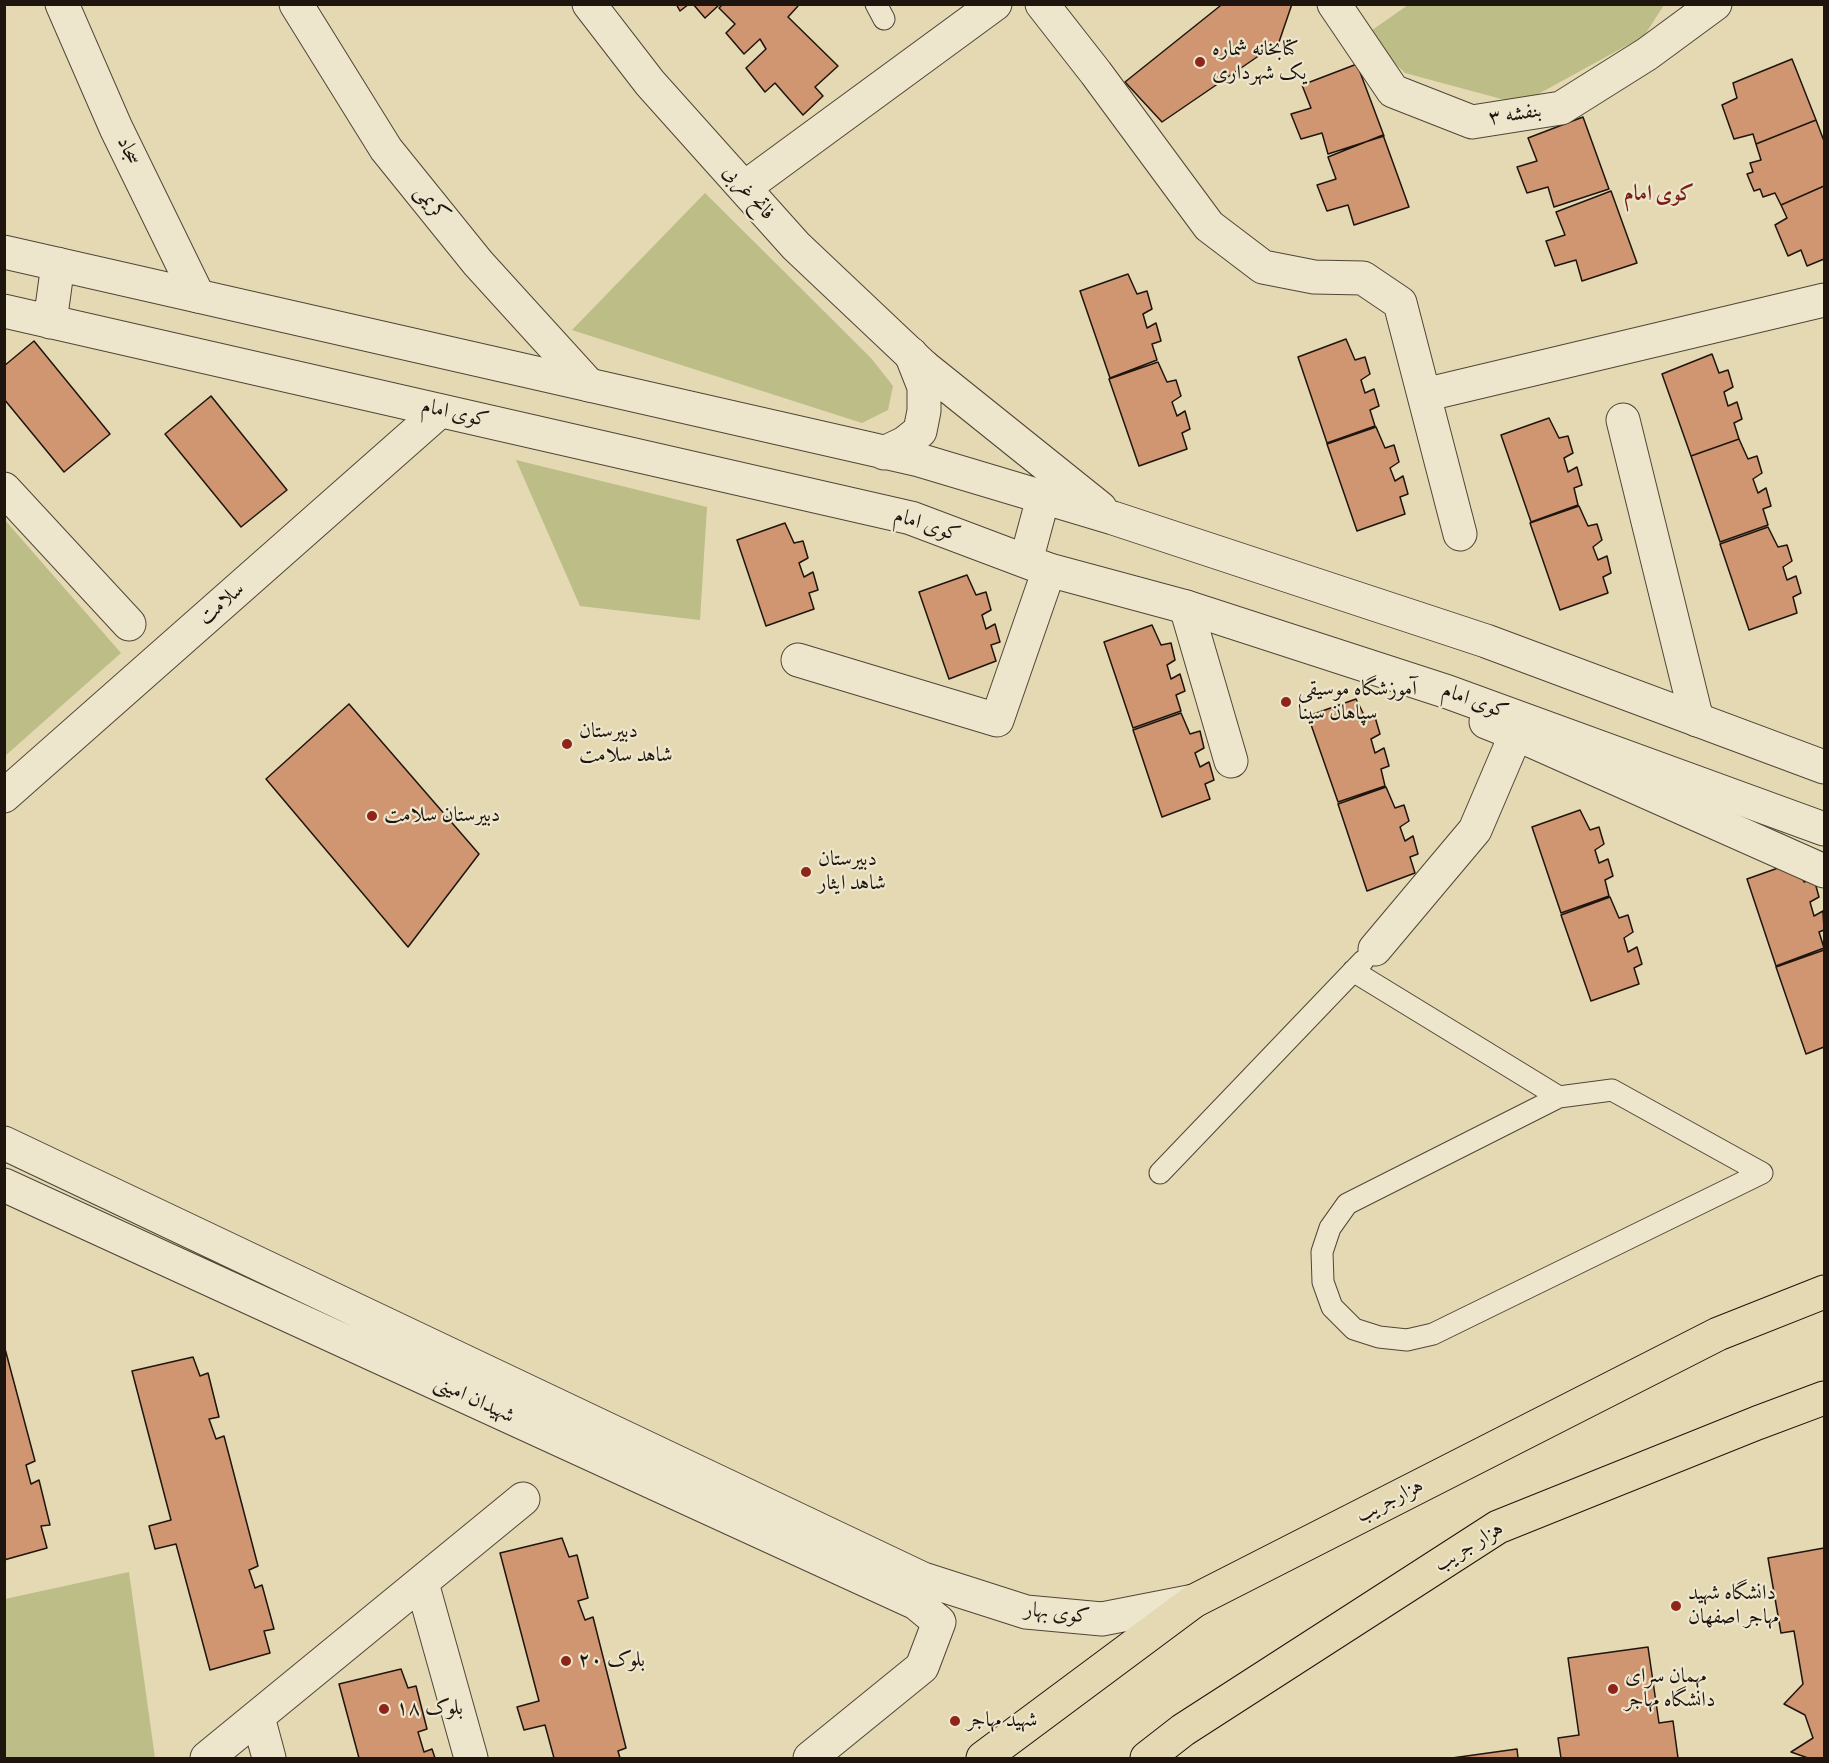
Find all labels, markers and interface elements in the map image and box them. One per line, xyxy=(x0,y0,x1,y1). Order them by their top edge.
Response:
place label: کتابخانه شماره یک شهرداری xyxy=(1212,37,1307,87)
marker: کتابخانه شماره یک شهرداری xyxy=(1193,55,1207,69)
street label: بنفشه ۳ xyxy=(1487,98,1543,132)
street label: سجاد xyxy=(110,132,146,170)
street label: فاتح غربی xyxy=(717,160,779,226)
street label: کریمی xyxy=(408,180,454,228)
district label: کوی امام xyxy=(1624,182,1694,208)
street label: کوی امام xyxy=(419,394,491,434)
street label: کوی امام xyxy=(891,503,963,549)
street label: سلامت xyxy=(194,577,250,631)
place label: آموزشگاه موسیقی سپاهان سینا xyxy=(1298,677,1417,727)
street label: کوی امام xyxy=(1439,678,1511,726)
marker: آموزشگاه موسیقی سپاهان سینا xyxy=(1279,695,1293,709)
place label: دبیرستان شاهد سلامت xyxy=(579,719,673,769)
marker: دبیرستان شاهد سلامت xyxy=(560,737,574,751)
place label: دبیرستان سلامت xyxy=(384,803,500,829)
marker: دبیرستان سلامت xyxy=(365,809,379,823)
place label: دبیرستان شاهد ایثار xyxy=(818,847,886,897)
marker: دبیرستان شاهد ایثار xyxy=(799,865,813,879)
street label: شهیدان امینی xyxy=(430,1370,518,1430)
street label: هزارجریب xyxy=(1352,1473,1428,1529)
street label: هزار جریب xyxy=(1430,1516,1508,1578)
place label: دانشگاه شهید مهاجر اصفهان xyxy=(1688,1581,1779,1631)
street label: کوی بهار xyxy=(1023,1597,1091,1631)
marker: دانشگاه شهید مهاجر اصفهان xyxy=(1669,1599,1683,1613)
place label: بلوک ۲۰ xyxy=(578,1648,645,1674)
marker: بلوک ۲۰ xyxy=(559,1654,573,1668)
place label: مهمان سرای دانشگاه مهاجر xyxy=(1625,1664,1715,1714)
marker: مهمان سرای دانشگاه مهاجر xyxy=(1606,1682,1620,1696)
place label: بلوک ۱۸ xyxy=(396,1696,463,1722)
marker: بلوک ۱۸ xyxy=(377,1702,391,1716)
place label: شهید مهاجر xyxy=(967,1708,1038,1734)
marker: شهید مهاجر xyxy=(948,1714,962,1728)

